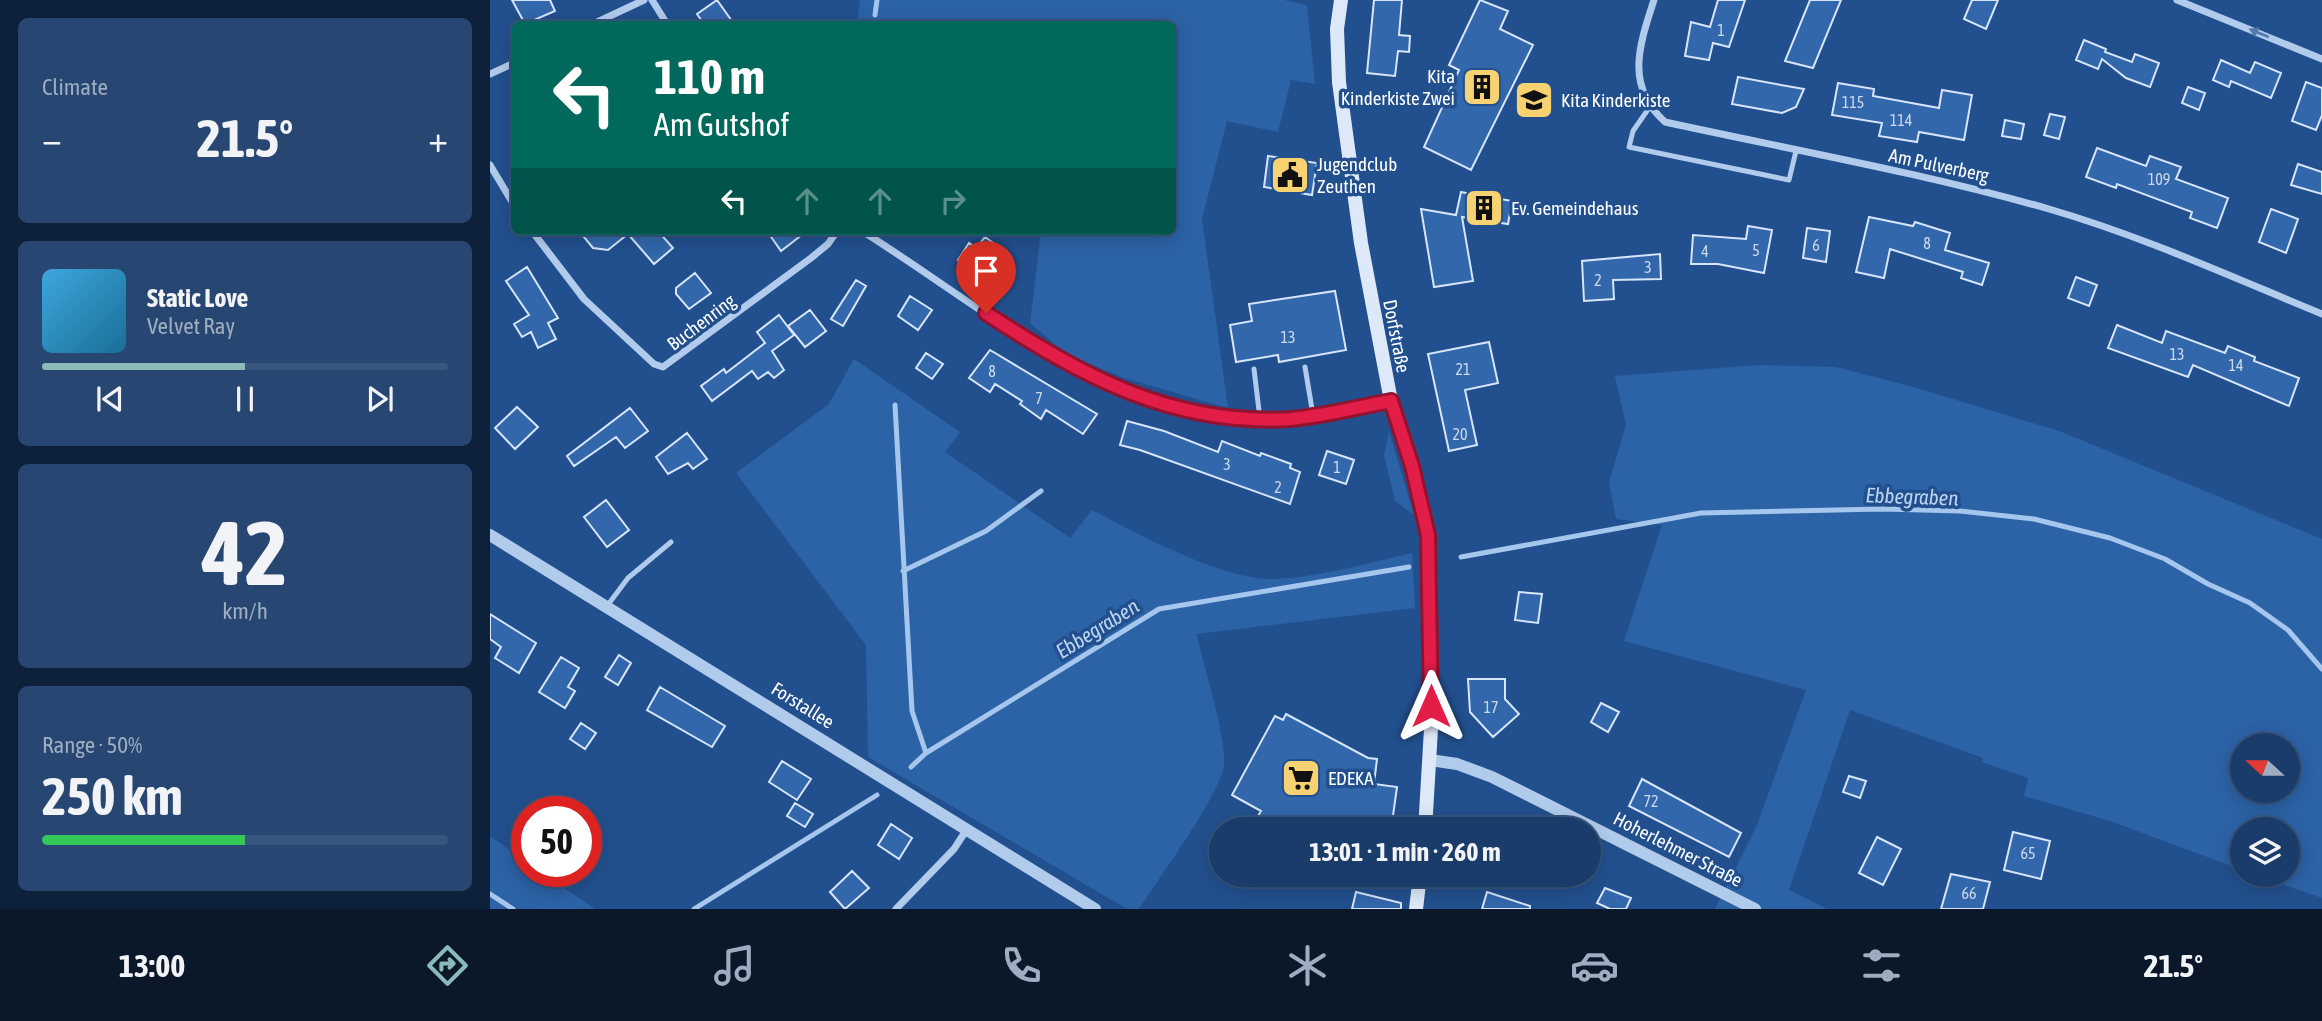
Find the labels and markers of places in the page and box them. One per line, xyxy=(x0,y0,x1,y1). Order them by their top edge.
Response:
place label: Kita Kinderkiste Zwei xyxy=(1341,65,1455,109)
building icon: Kita Kinderkiste Zwei xyxy=(1461,66,1503,108)
school or university icon: Kita Kinderkiste xyxy=(1513,79,1555,121)
place label: Kita Kinderkiste xyxy=(1561,89,1671,111)
place label: Jugendclub Zeuthen xyxy=(1317,153,1397,197)
public building icon: Jugendclub Zeuthen xyxy=(1269,154,1311,196)
building icon: Ev. Gemeindehaus xyxy=(1463,187,1505,229)
place label: Ev. Gemeindehaus xyxy=(1511,197,1639,219)
pin xyxy=(956,241,1016,313)
supermarket icon: EDEKA xyxy=(1280,757,1322,799)
place label: EDEKA xyxy=(1328,767,1374,789)

